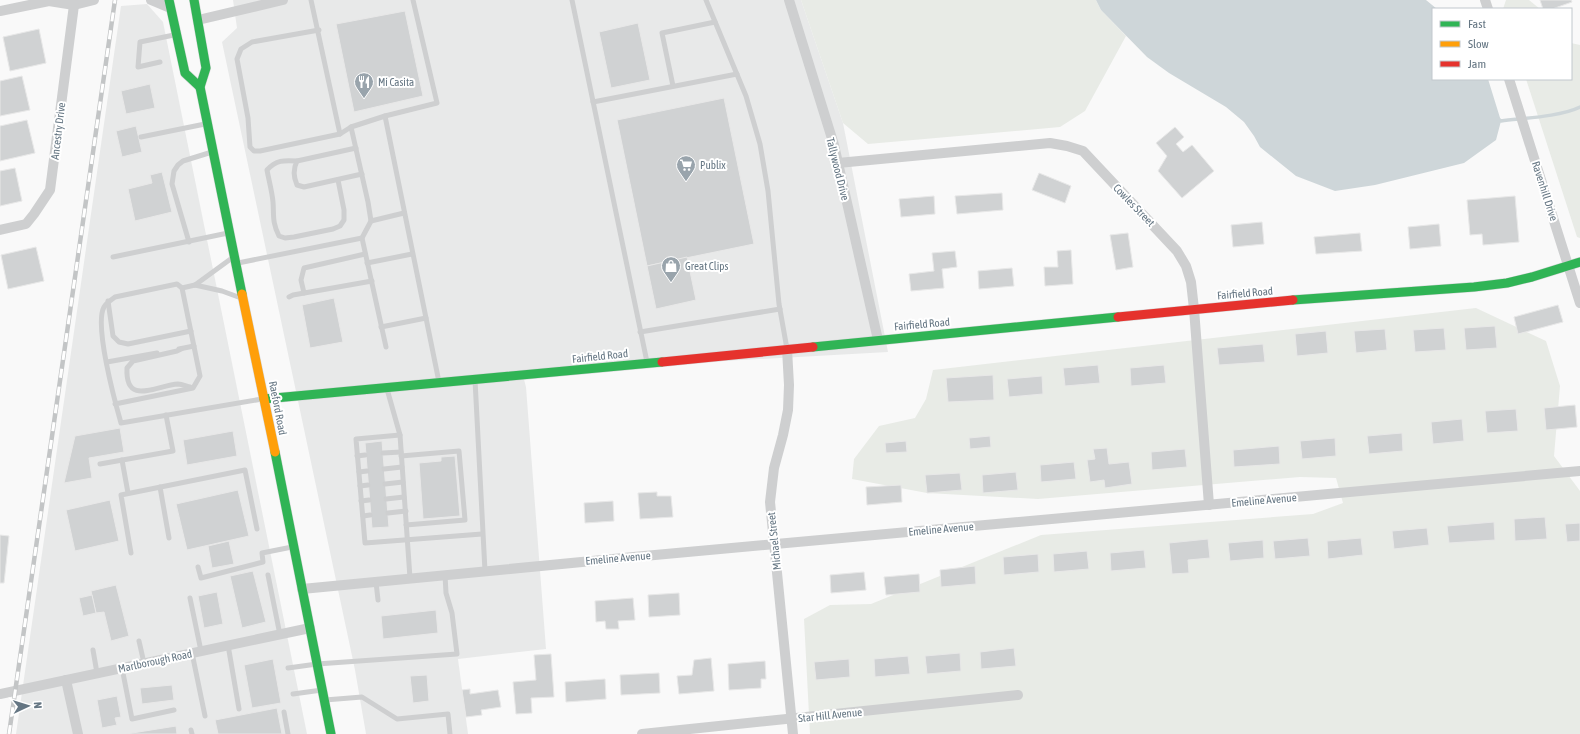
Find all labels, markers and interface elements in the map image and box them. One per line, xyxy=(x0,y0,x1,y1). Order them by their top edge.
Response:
legend xyxy=(1432,8,1572,80)
text: Fast xyxy=(1468,17,1486,31)
text: Slow xyxy=(1468,37,1489,51)
text: Jam xyxy=(1468,57,1486,71)
restaurant icon: Mi Casita xyxy=(353,71,375,99)
place label: Mi Casita xyxy=(378,76,414,88)
street label: Ancestry Drive xyxy=(49,102,67,160)
street label: Tallywood Drive xyxy=(824,136,852,202)
supermarket icon: Publix xyxy=(675,154,697,182)
place label: Publix xyxy=(700,159,726,171)
street label: Ravenhill Drive xyxy=(1530,160,1560,222)
street label: Cowles Street xyxy=(1111,181,1157,229)
shop icon: Great Clips xyxy=(660,255,682,283)
place label: Great Clips xyxy=(685,260,728,272)
street label: Fairfield Road xyxy=(1217,285,1273,301)
street label: Fairfield Road xyxy=(894,316,950,332)
street label: Fairfield Road xyxy=(571,347,629,365)
street label: Raeford Road xyxy=(267,380,289,436)
street label: Emeline Avenue xyxy=(1231,491,1297,509)
street label: Michael Street xyxy=(765,512,783,570)
street label: Emeline Avenue xyxy=(908,520,974,538)
street label: Emeline Avenue xyxy=(585,549,651,567)
street label: Marlborough Road xyxy=(117,647,193,675)
north arrow xyxy=(8,686,48,726)
text: N xyxy=(32,702,44,709)
street label: Star Hill Avenue xyxy=(797,706,863,724)

